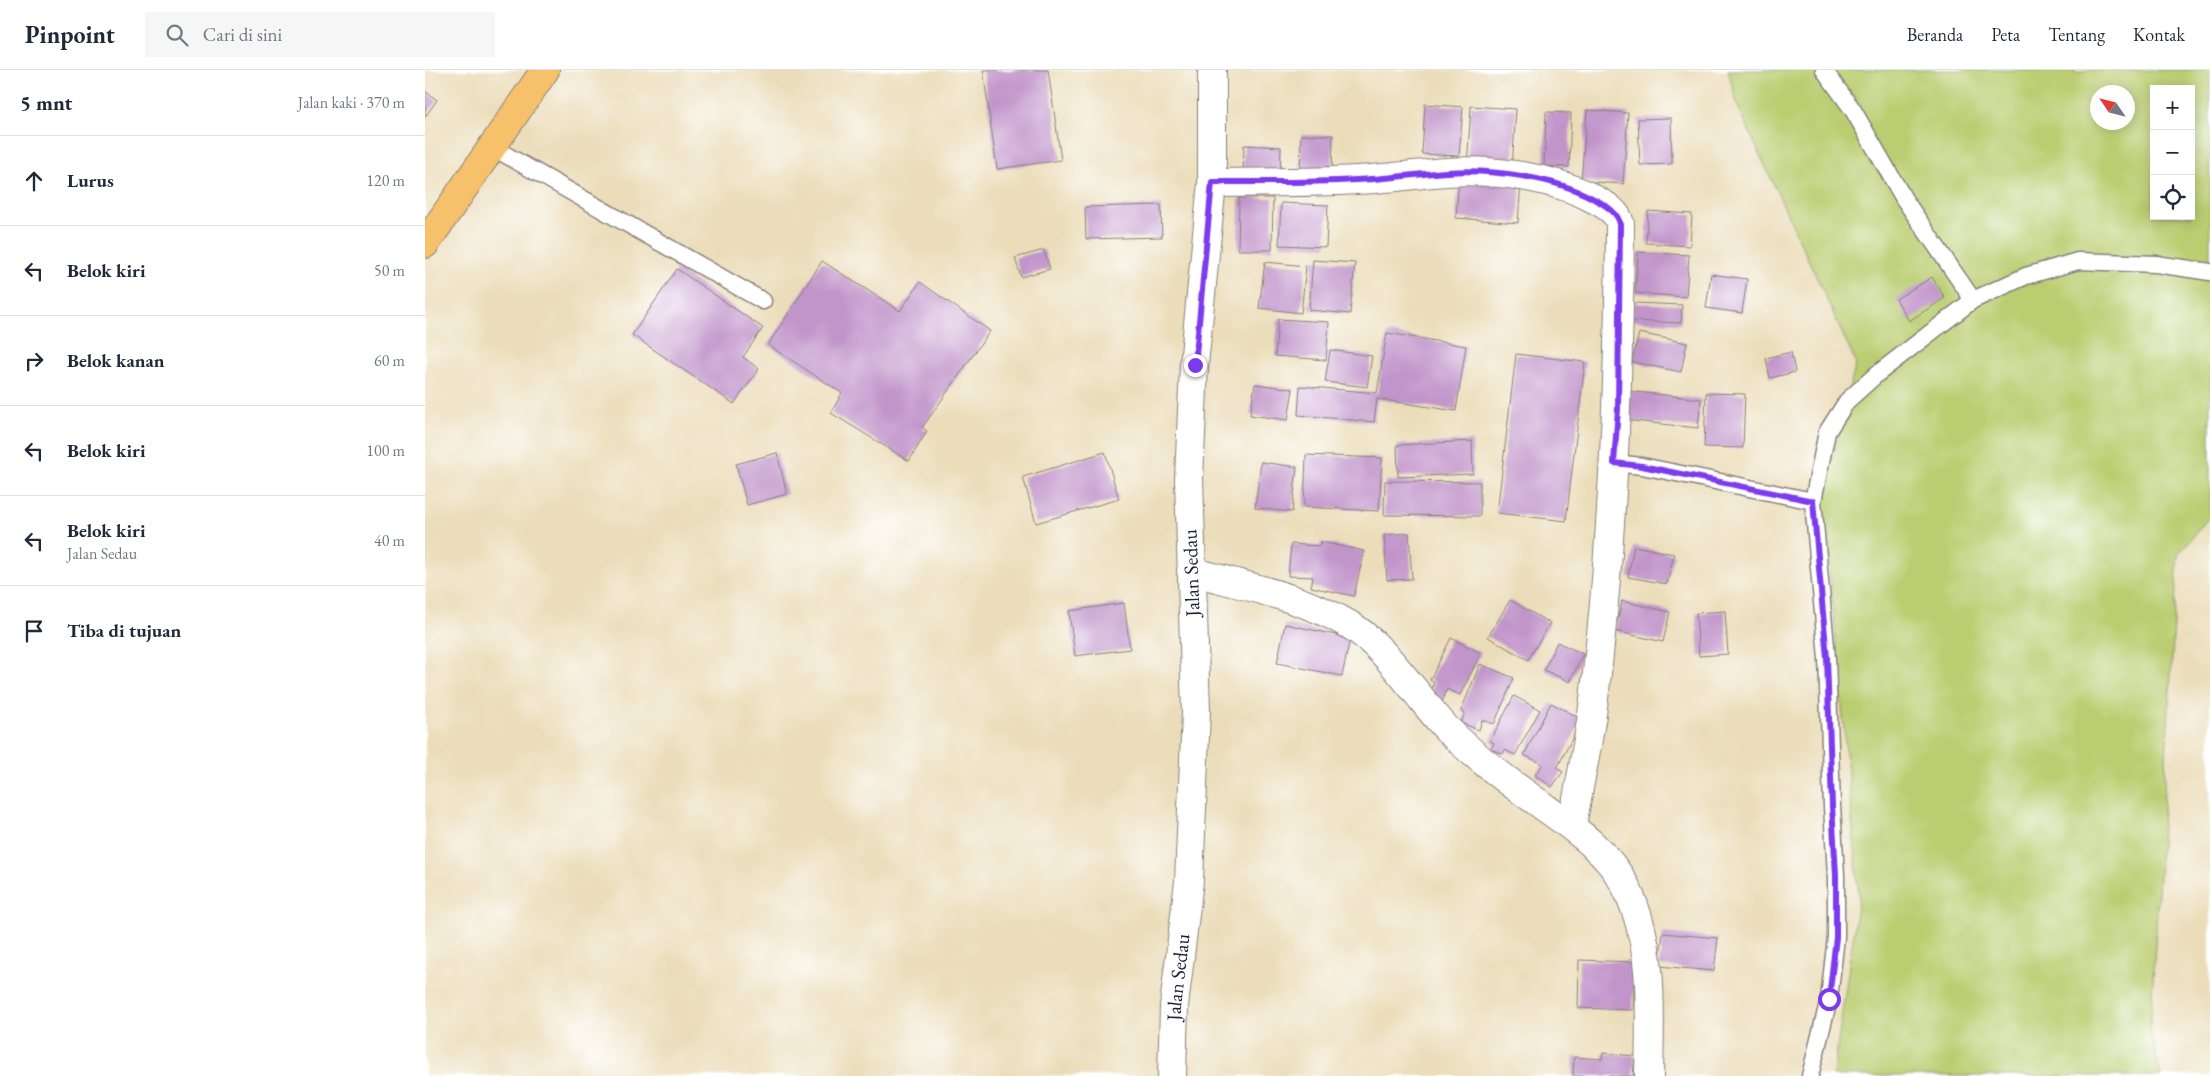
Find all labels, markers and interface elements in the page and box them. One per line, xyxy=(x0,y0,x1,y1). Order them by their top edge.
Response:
search box xyxy=(145,12,495,57)
text: Pinpoint xyxy=(25,19,115,50)
icon: search xyxy=(163,21,191,49)
text: Cari di sini xyxy=(203,22,282,47)
text: Beranda xyxy=(1907,23,1963,46)
text: Peta xyxy=(1991,23,2020,46)
text: Tentang xyxy=(2048,23,2105,46)
text: Kontak xyxy=(2133,23,2185,46)
north arrow xyxy=(2090,85,2135,130)
map controls xyxy=(2150,85,2195,220)
button: + xyxy=(2150,85,2195,130)
text: 5 mnt xyxy=(20,89,72,116)
text: Jalan kaki · 370 m xyxy=(298,92,405,113)
button: − xyxy=(2150,130,2195,175)
icon: ahead xyxy=(20,167,48,195)
text: Lurus xyxy=(67,168,114,193)
text: 120 m xyxy=(366,170,405,191)
button: locate xyxy=(2150,175,2195,220)
icon: left xyxy=(20,257,48,285)
text: Belok kiri xyxy=(67,258,146,283)
text: 50 m xyxy=(374,260,405,281)
icon: right xyxy=(20,347,48,375)
text: Belok kanan xyxy=(67,348,165,373)
text: 60 m xyxy=(374,350,405,371)
route end xyxy=(1184,354,1207,377)
icon: left xyxy=(20,437,48,465)
text: Belok kiri xyxy=(67,438,146,463)
text: 100 m xyxy=(366,440,405,461)
text: Belok kiri xyxy=(67,518,146,543)
icon: left xyxy=(20,527,48,555)
street label: Jalan Sedau xyxy=(1176,528,1206,619)
text: 40 m xyxy=(374,530,405,551)
text: Jalan Sedau xyxy=(67,543,137,564)
icon: arrive xyxy=(20,617,48,645)
text: Tiba di tujuan xyxy=(67,618,181,643)
street label: Jalan Sedau xyxy=(1161,932,1196,1023)
route start xyxy=(1818,988,1841,1011)

